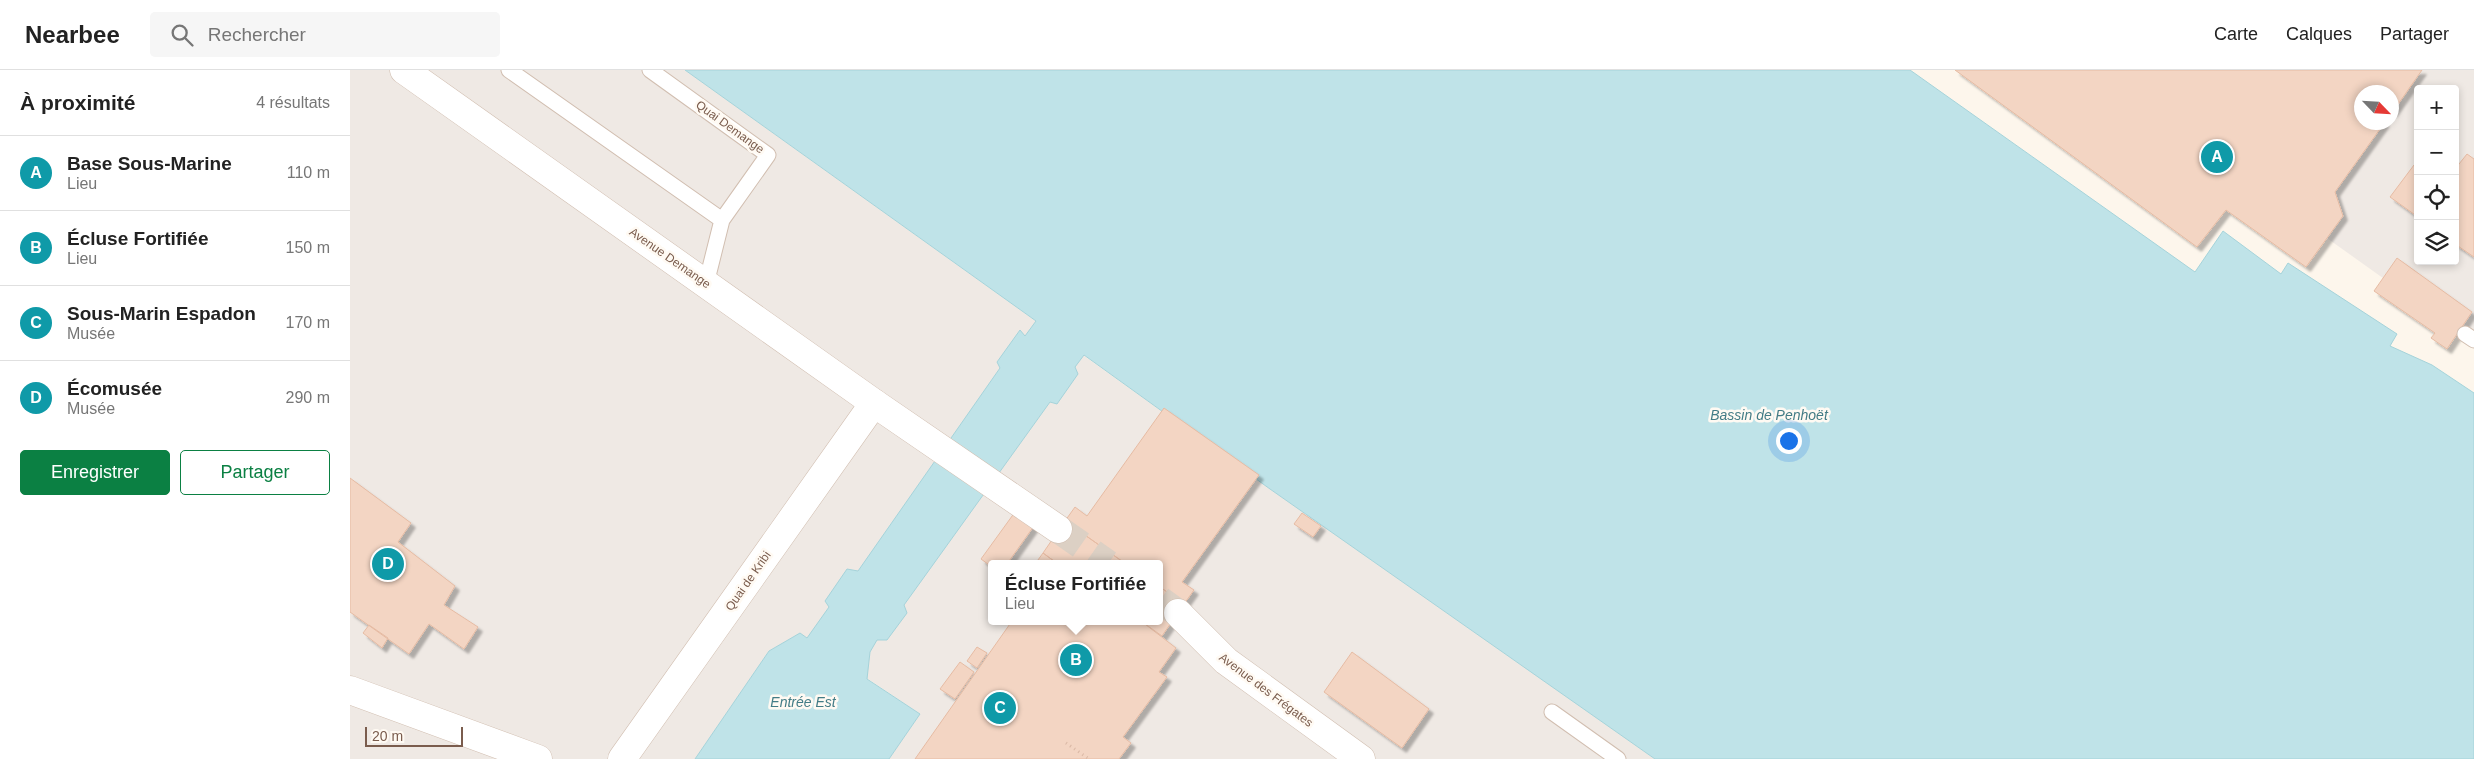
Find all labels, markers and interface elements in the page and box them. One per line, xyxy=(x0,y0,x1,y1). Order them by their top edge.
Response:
search box xyxy=(150,12,500,57)
text: Nearbee xyxy=(25,21,120,48)
icon: search xyxy=(168,21,196,49)
text: Rechercher xyxy=(208,24,306,45)
text: Carte xyxy=(2214,24,2258,44)
text: Calques xyxy=(2286,24,2352,44)
text: Partager xyxy=(2380,24,2449,44)
north arrow xyxy=(2354,85,2399,130)
map controls xyxy=(2414,85,2459,265)
button: + xyxy=(2414,85,2459,130)
text: À proximité xyxy=(20,91,136,114)
text: 4 résultats xyxy=(256,94,330,111)
street label: Quai Demange xyxy=(693,98,767,157)
button: − xyxy=(2414,130,2459,175)
pin: A xyxy=(2201,138,2233,176)
text: Base Sous-Marine xyxy=(67,153,232,174)
text: A xyxy=(30,164,42,181)
text: 110 m xyxy=(287,164,330,181)
text: Lieu xyxy=(67,175,97,192)
button: locate xyxy=(2414,175,2459,220)
button: layers xyxy=(2414,220,2459,265)
street label: Avenue Demange xyxy=(627,225,714,291)
text: Écluse Fortifiée xyxy=(67,228,209,249)
text: B xyxy=(30,239,42,256)
text: 150 m xyxy=(286,239,330,256)
text: Lieu xyxy=(67,250,97,267)
text: Sous-Marin Espadon xyxy=(67,303,256,324)
text: C xyxy=(30,314,42,331)
text: 170 m xyxy=(286,314,330,331)
text: Musée xyxy=(67,325,115,342)
text: Écomusée xyxy=(67,378,162,399)
text: D xyxy=(30,389,42,406)
text: 290 m xyxy=(286,389,330,406)
text: Musée xyxy=(67,400,115,417)
water label: Bassin de Penhoët xyxy=(1710,407,1829,423)
your location xyxy=(1776,428,1802,454)
button: Enregistrer xyxy=(20,450,170,495)
button: Partager xyxy=(180,450,330,495)
pin: D xyxy=(372,545,404,583)
street label: Quai de Kribi xyxy=(722,549,774,613)
popup xyxy=(988,560,1163,625)
text: Écluse Fortifiée xyxy=(1005,573,1146,594)
text: Lieu xyxy=(1005,595,1035,612)
pin: B xyxy=(1060,641,1092,679)
street label: Avenue des Frégates xyxy=(1216,650,1316,730)
pin: C xyxy=(984,689,1016,727)
water label: Entrée Est xyxy=(770,694,837,710)
scale bar xyxy=(365,724,462,747)
text: 20 m xyxy=(372,728,403,744)

